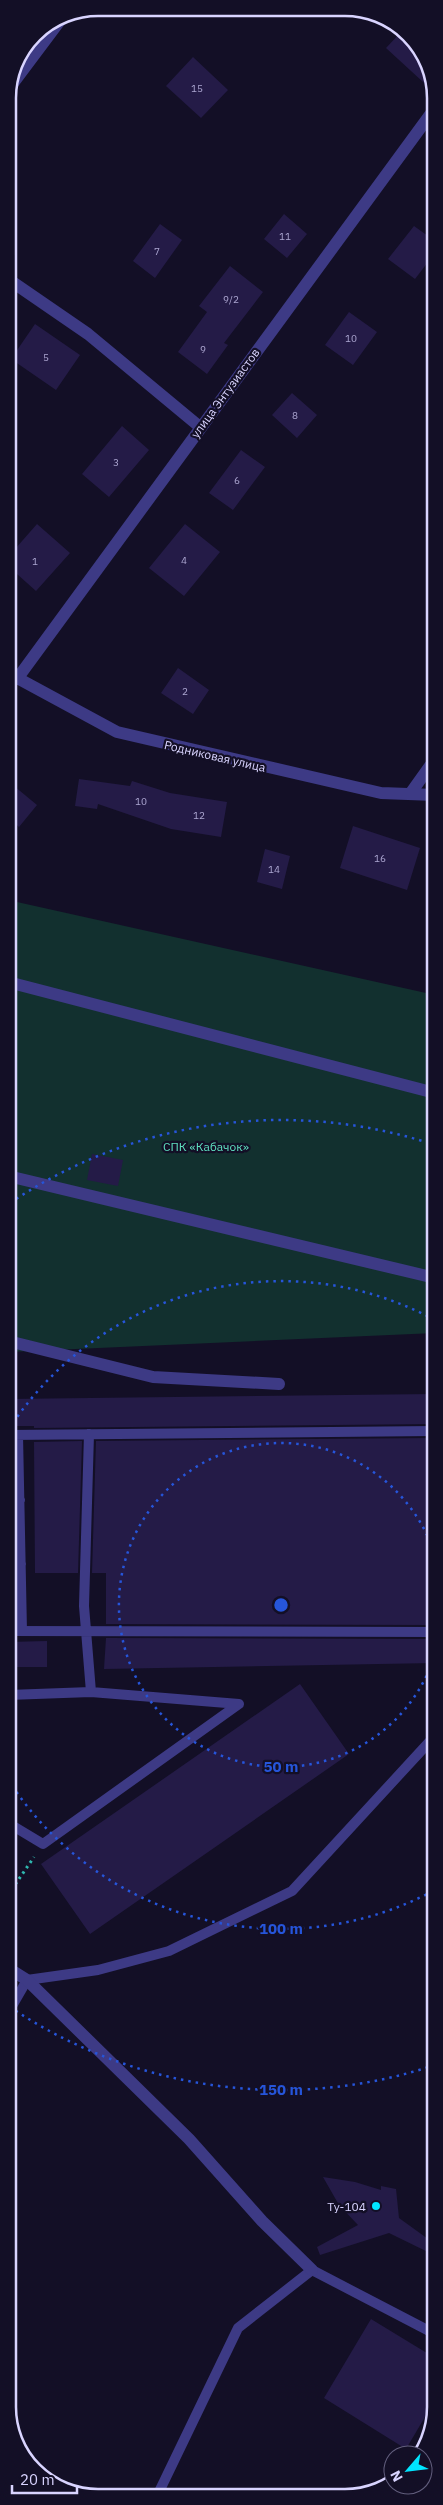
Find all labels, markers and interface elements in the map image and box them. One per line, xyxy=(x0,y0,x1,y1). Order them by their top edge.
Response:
house number: 15 xyxy=(191,82,203,95)
house number: 11 xyxy=(279,230,291,243)
house number: 7 xyxy=(154,245,160,258)
house number: 9/2 xyxy=(223,293,239,306)
house number: 10 xyxy=(345,332,357,345)
house number: 9 xyxy=(200,343,206,356)
street label: улица Энтузиастов xyxy=(187,345,263,441)
house number: 5 xyxy=(43,351,49,364)
house number: 8 xyxy=(292,409,298,422)
house number: 3 xyxy=(113,456,119,469)
house number: 6 xyxy=(234,474,240,487)
house number: 4 xyxy=(181,554,187,567)
house number: 1 xyxy=(32,555,38,568)
house number: 2 xyxy=(182,685,188,698)
street label: Родниковая улица xyxy=(163,737,268,775)
house number: 10 xyxy=(135,795,147,808)
house number: 12 xyxy=(193,809,205,822)
house number: 16 xyxy=(374,852,386,865)
house number: 14 xyxy=(268,863,280,876)
park label: СПК «Кабачок» xyxy=(163,1139,249,1154)
centre of rings xyxy=(272,1596,290,1614)
text: 50 m xyxy=(264,1757,298,1776)
text: 100 m xyxy=(259,1919,303,1938)
text: 150 m xyxy=(259,2080,303,2099)
place label: Ту-104 xyxy=(327,2199,366,2214)
marker: Ту-104 xyxy=(370,2200,382,2212)
north arrow xyxy=(383,2445,433,2495)
scale bar xyxy=(12,2462,78,2494)
text: N xyxy=(386,2467,407,2485)
text: 20 m xyxy=(20,2470,55,2489)

